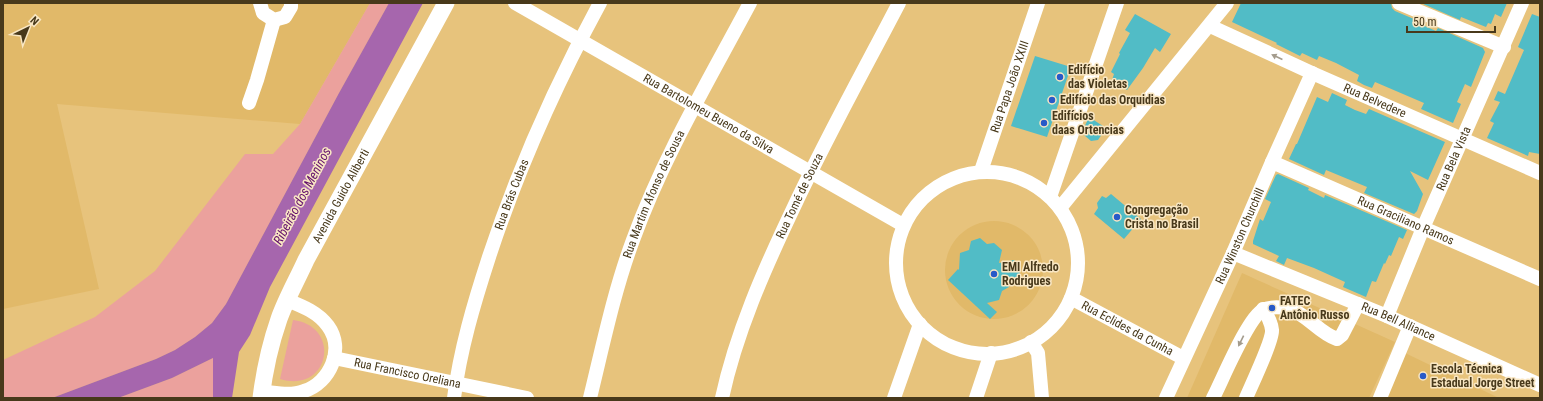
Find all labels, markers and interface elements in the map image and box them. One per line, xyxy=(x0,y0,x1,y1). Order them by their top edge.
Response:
north arrow xyxy=(8,8,48,48)
scale bar xyxy=(1407,8,1495,34)
text: N xyxy=(28,14,42,28)
text: 50 m xyxy=(1413,15,1437,29)
street label: Rua Papa João XXIII xyxy=(988,39,1032,134)
one-way arrow xyxy=(1271,54,1283,60)
place label: Edifício das Violetas xyxy=(1068,63,1128,91)
street label: Rua Bartolomeu Bueno da Silva xyxy=(641,71,777,157)
marker: Edifício das Violetas xyxy=(1055,72,1065,82)
street label: Rua Belvedere xyxy=(1341,81,1409,121)
place label: Edifício das Orquidias xyxy=(1060,93,1166,107)
marker: Edifício das Orquidias xyxy=(1047,95,1057,105)
place label: Edifícios daas Ortencias xyxy=(1052,109,1125,137)
marker: Edifícios daas Ortencias xyxy=(1039,118,1049,128)
street label: Rua Bela Vista xyxy=(1433,124,1474,193)
street label: Rua Martim Afonso de Sousa xyxy=(620,128,688,260)
water label: Ribeirão dos Meninos xyxy=(270,145,334,247)
street label: Avenida Guido Aliberti xyxy=(310,146,372,245)
street label: Rua Tomé de Souza xyxy=(773,151,826,241)
street label: Rua Brás Cubas xyxy=(492,157,532,232)
street label: Rua Winston Churchill xyxy=(1213,186,1267,286)
street label: Rua Graciliano Ramos xyxy=(1355,193,1456,248)
place label: Congregação Crista no Brasil xyxy=(1125,203,1199,231)
marker: Congregação Crista no Brasil xyxy=(1112,212,1122,222)
place label: EMI Alfredo Rodrigues xyxy=(1002,260,1059,288)
marker: EMI Alfredo Rodrigues xyxy=(989,269,999,279)
place label: FATEC Antônio Russo xyxy=(1280,294,1349,322)
street label: Rua Eclides da Cunha xyxy=(1079,298,1176,359)
street label: Rua Bell Alliance xyxy=(1359,299,1438,344)
marker: FATEC Antônio Russo xyxy=(1267,303,1277,313)
one-way arrow xyxy=(1238,335,1244,346)
street label: Rua Francisco Oreliana xyxy=(353,355,462,391)
place label: Escola Técnica Estadual Jorge Street xyxy=(1431,362,1535,390)
marker: Escola Técnica Estadual Jorge Street xyxy=(1418,371,1428,381)

